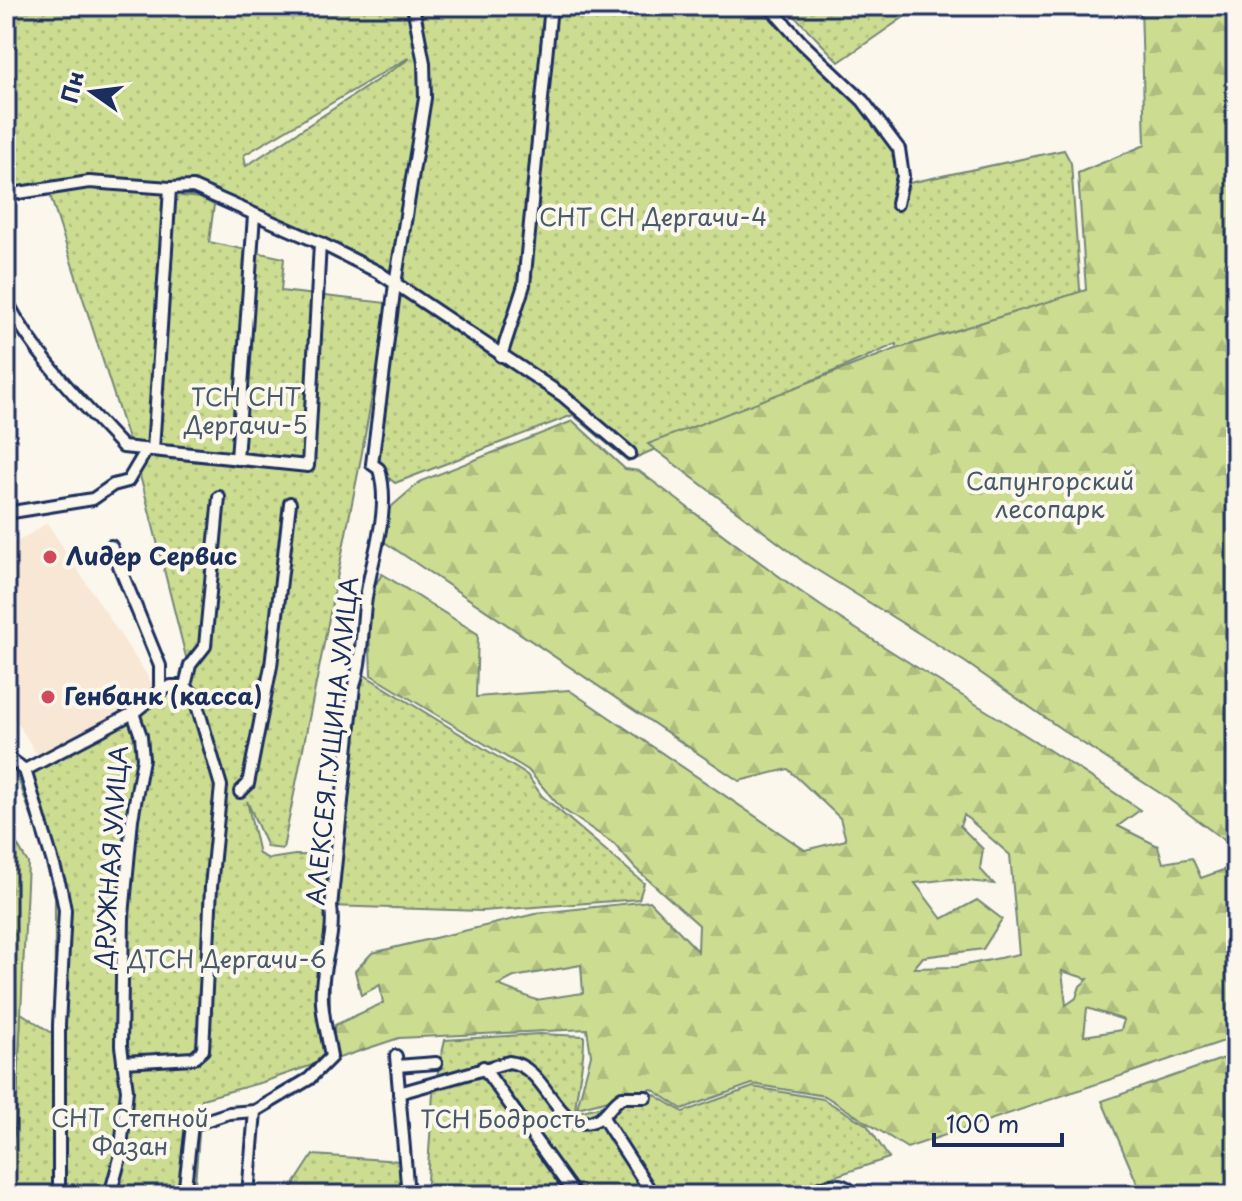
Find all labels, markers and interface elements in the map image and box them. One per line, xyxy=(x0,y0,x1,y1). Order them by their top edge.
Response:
north arrow xyxy=(52,52,132,132)
text: Пн xyxy=(51,67,91,106)
park label: СНТ СН Дергачи-4 xyxy=(539,198,767,234)
park label: ТСН СНТ Дергачи-5 xyxy=(183,378,308,442)
park label: Сапунгорский лесопарк xyxy=(966,462,1134,526)
place label: Лидер Сервис xyxy=(66,537,237,573)
marker: Лидер Сервис xyxy=(41,548,59,566)
street label: АЛЕКСЕЯ ГУЩИНА УЛИЦА xyxy=(296,575,366,907)
place label: Генбанк (касса) xyxy=(64,677,262,713)
marker: Генбанк (касса) xyxy=(39,688,57,706)
street label: ДРУЖНАЯ УЛИЦА xyxy=(84,744,136,970)
park label: ДТСН Дергачи-6 xyxy=(126,940,327,976)
scale bar xyxy=(934,1097,1062,1147)
park label: СНТ Степной Фазан xyxy=(51,1099,209,1163)
park label: ТСН Бодрость xyxy=(420,1100,586,1136)
text: 100 m xyxy=(946,1105,1019,1141)

